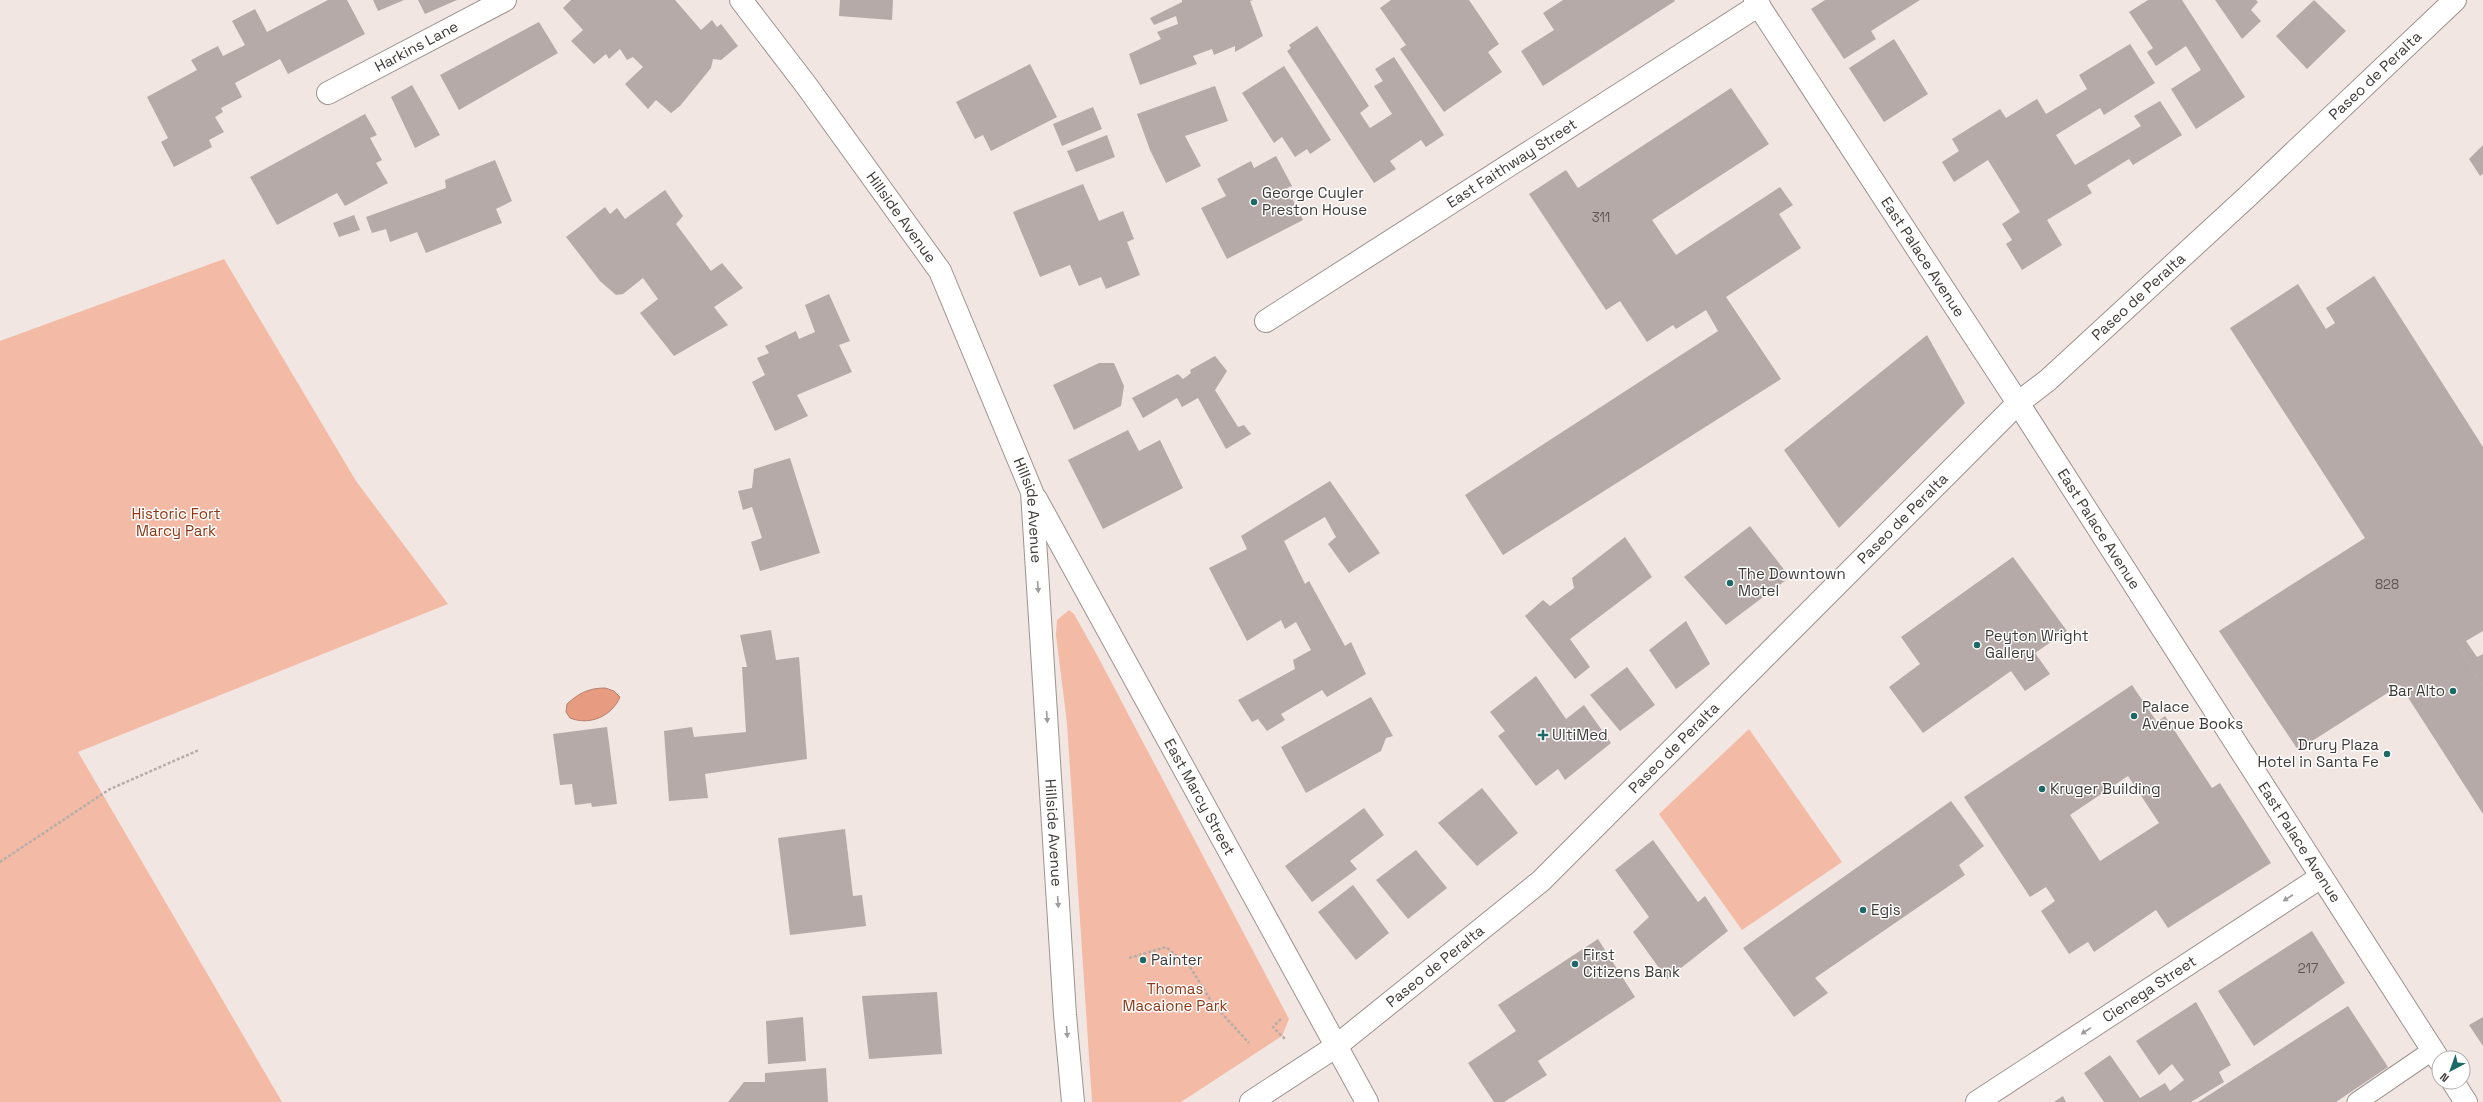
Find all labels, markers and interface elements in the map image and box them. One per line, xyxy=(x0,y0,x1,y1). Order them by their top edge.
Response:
street label: Harkins Lane xyxy=(371,16,461,76)
street label: Paseo de Peralta xyxy=(2325,27,2425,124)
street label: East Faithway Street xyxy=(1443,114,1580,212)
street label: Hillside Avenue xyxy=(862,168,941,266)
place label: George Cuyler Preston House xyxy=(1262,183,1367,219)
street label: East Palace Avenue xyxy=(1877,193,1969,321)
marker: George Cuyler Preston House xyxy=(1249,197,1259,207)
house number: 311 xyxy=(1592,209,1610,226)
street label: Paseo de Peralta xyxy=(2087,248,2189,344)
street label: Hillside Avenue xyxy=(1010,454,1046,564)
street label: East Palace Avenue xyxy=(2054,465,2145,593)
street label: Paseo de Peralta xyxy=(1853,469,1952,568)
park label: Historic Fort Marcy Park xyxy=(131,504,221,540)
place label: The Downtown Motel xyxy=(1738,564,1846,600)
house number: 828 xyxy=(2375,576,2399,593)
marker: The Downtown Motel xyxy=(1725,578,1735,588)
one-way arrow xyxy=(1035,581,1042,593)
place label: Peyton Wright Gallery xyxy=(1985,626,2089,662)
marker: Peyton Wright Gallery xyxy=(1972,640,1982,650)
place label: Bar Alto xyxy=(2388,681,2445,700)
marker: Bar Alto xyxy=(2448,686,2458,696)
place label: Palace Avenue Books xyxy=(2142,697,2243,733)
street label: Paseo de Peralta xyxy=(1624,698,1723,797)
one-way arrow xyxy=(1043,711,1050,723)
marker: Palace Avenue Books xyxy=(2129,711,2139,721)
place label: UltiMed xyxy=(1552,725,1608,744)
marker: UltiMed xyxy=(1537,729,1549,741)
street label: East Marcy Street xyxy=(1160,735,1240,859)
place label: Drury Plaza Hotel in Santa Fe xyxy=(2257,735,2379,771)
marker: Drury Plaza Hotel in Santa Fe xyxy=(2382,749,2392,759)
street label: Hillside Avenue xyxy=(1041,778,1067,887)
street label: East Palace Avenue xyxy=(2254,778,2346,906)
place label: Kruger Building xyxy=(2050,779,2161,798)
marker: Kruger Building xyxy=(2037,784,2047,794)
one-way arrow xyxy=(2283,894,2293,902)
one-way arrow xyxy=(1055,896,1062,908)
place label: Egis xyxy=(1871,900,1901,919)
marker: Egis xyxy=(1858,905,1868,915)
street label: Paseo de Peralta xyxy=(1382,920,1488,1011)
place label: First Citizens Bank xyxy=(1583,945,1680,981)
place label: Painter xyxy=(1151,950,1203,969)
street label: Cienega Street xyxy=(2099,951,2200,1026)
marker: Painter xyxy=(1138,955,1148,965)
marker: First Citizens Bank xyxy=(1570,959,1580,969)
house number: 217 xyxy=(2298,960,2318,977)
park label: Thomas Macaione Park xyxy=(1122,979,1228,1015)
one-way arrow xyxy=(1064,1026,1070,1038)
one-way arrow xyxy=(2081,1027,2091,1035)
north arrow xyxy=(2431,1050,2471,1090)
text: N xyxy=(2437,1070,2452,1085)

